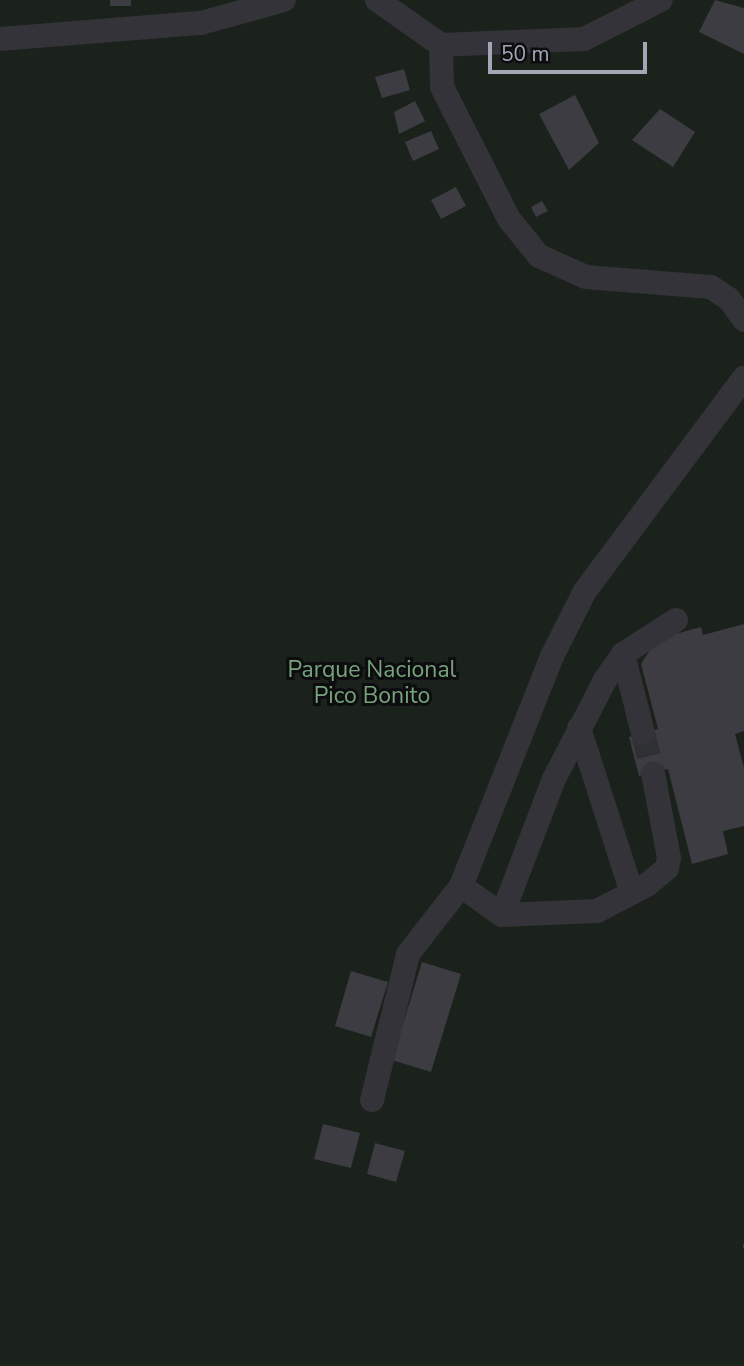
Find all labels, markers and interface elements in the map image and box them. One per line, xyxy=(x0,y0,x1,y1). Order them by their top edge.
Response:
scale bar xyxy=(492,28,651,72)
text: 50 m xyxy=(501,40,550,68)
park label: Parque Nacional Pico Bonito xyxy=(288,656,456,710)

